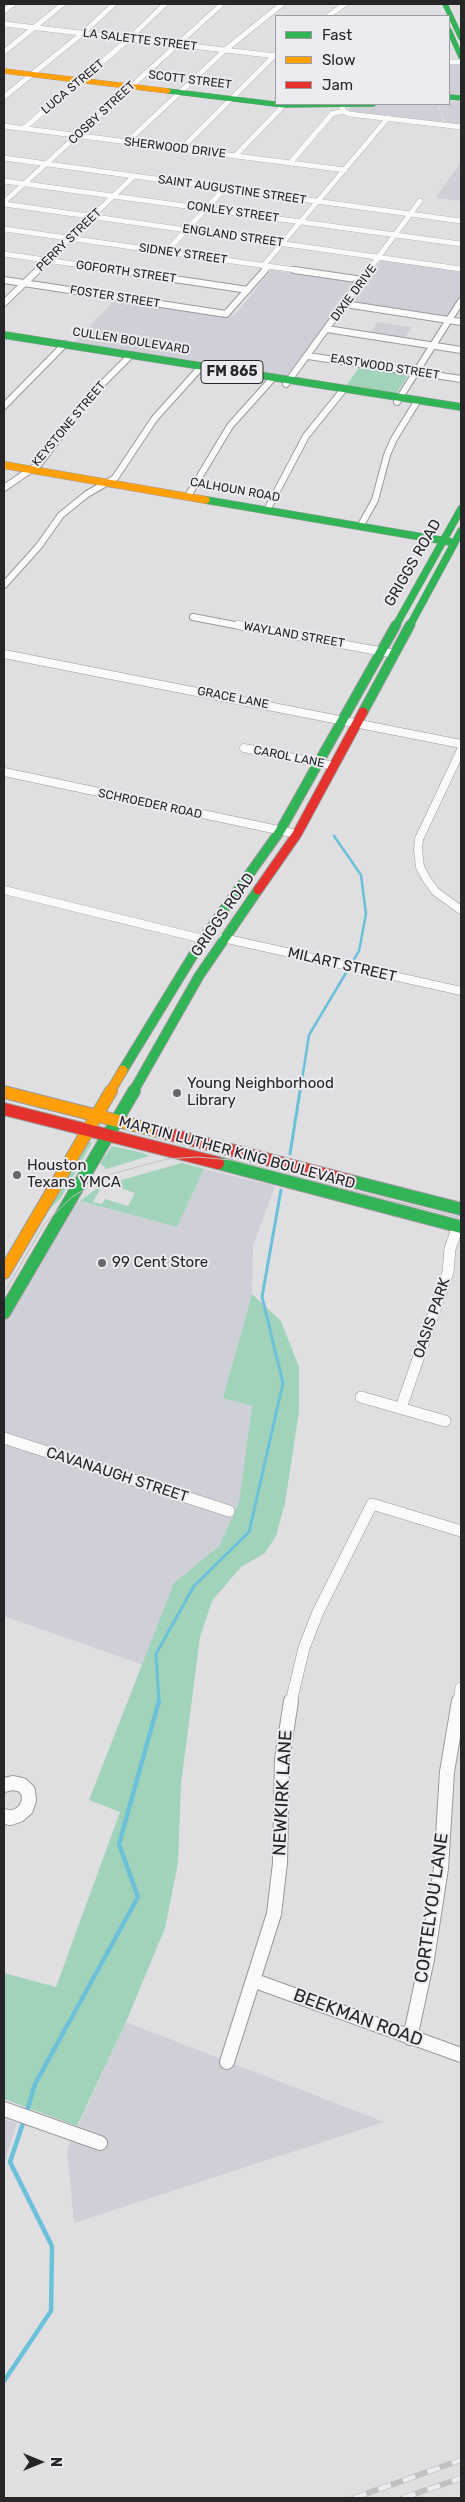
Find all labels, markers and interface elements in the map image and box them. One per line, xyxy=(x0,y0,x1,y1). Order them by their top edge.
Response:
legend xyxy=(275,15,450,105)
street label: LA SALETTE STREET xyxy=(82,26,198,54)
text: Fast xyxy=(322,26,352,44)
text: Slow xyxy=(322,51,355,69)
street label: LUCA STREET xyxy=(39,57,107,117)
street label: SCOTT STREET xyxy=(147,68,233,92)
text: Jam xyxy=(322,76,353,94)
street label: COSBY STREET xyxy=(66,79,138,147)
street label: SHERWOOD DRIVE xyxy=(123,135,227,161)
street label: SAINT AUGUSTINE STREET xyxy=(157,172,307,208)
street label: CONLEY STREET xyxy=(186,198,280,226)
street label: PERRY STREET xyxy=(34,205,104,275)
street label: ENGLAND STREET xyxy=(182,222,284,250)
street label: SIDNEY STREET xyxy=(138,241,228,267)
street label: GOFORTH STREET xyxy=(75,258,177,286)
street label: DIXIE DRIVE xyxy=(328,262,380,324)
street label: FOSTER STREET xyxy=(69,283,161,311)
street label: CULLEN BOULEVARD xyxy=(71,325,191,357)
street label: EASTWOOD STREET xyxy=(329,351,441,383)
road number: FM 865 xyxy=(201,361,263,384)
street label: KEYSTONE STREET xyxy=(29,379,109,469)
street label: CALHOUN ROAD xyxy=(189,475,281,505)
street label: GRIGGS ROAD xyxy=(381,516,445,610)
street label: WAYLAND STREET xyxy=(242,619,346,651)
street label: GRACE LANE xyxy=(196,684,270,712)
street label: CAROL LANE xyxy=(252,743,326,771)
street label: SCHROEDER ROAD xyxy=(97,786,203,822)
street label: GRIGGS ROAD xyxy=(188,870,258,960)
street label: MILART STREET xyxy=(286,944,398,986)
place label: Young Neighborhood Library xyxy=(187,1075,334,1110)
marker: Young Neighborhood Library xyxy=(171,1087,183,1099)
street label: MARTIN LUTHER KING BOULEVARD xyxy=(117,1113,357,1193)
place label: Houston Texans YMCA xyxy=(27,1157,121,1192)
marker: Houston Texans YMCA xyxy=(11,1169,23,1181)
place label: 99 Cent Store xyxy=(112,1254,208,1272)
marker: 99 Cent Store xyxy=(96,1257,108,1269)
street label: OASIS PARK xyxy=(410,1275,454,1361)
street label: CAVANAUGH STREET xyxy=(44,1444,190,1506)
street label: NEWKIRK LANE xyxy=(269,1729,297,1857)
street label: CORTELYOU LANE xyxy=(411,1832,453,1984)
street label: BEEKMAN ROAD xyxy=(290,1985,426,2051)
north arrow xyxy=(15,2437,65,2487)
text: N xyxy=(47,2457,64,2467)

